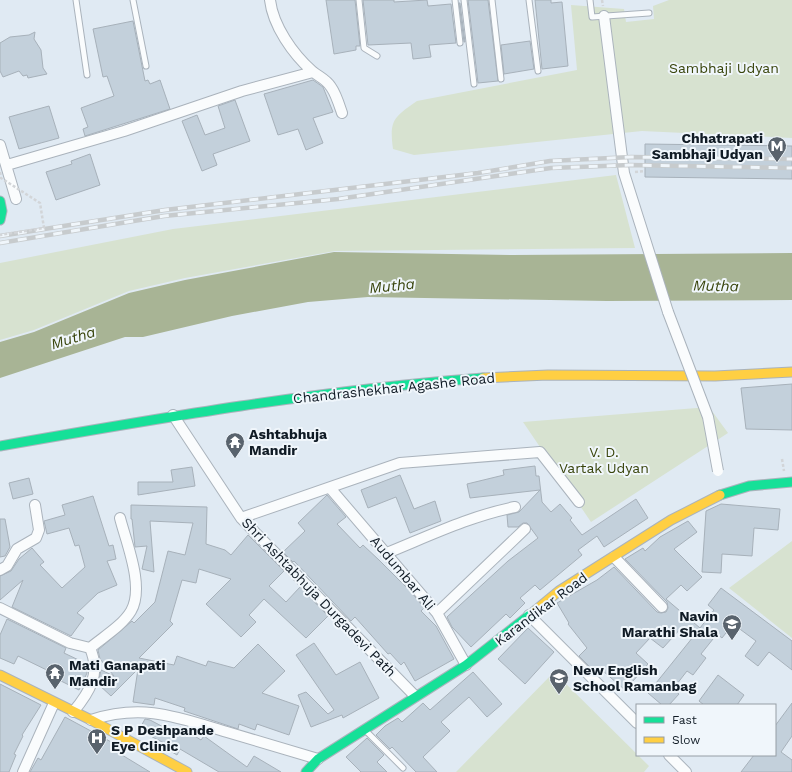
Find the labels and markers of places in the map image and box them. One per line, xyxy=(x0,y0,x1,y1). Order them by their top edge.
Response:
place label: Chhatrapati Sambhaji Udyan xyxy=(652,130,763,162)
metro station icon: Chhatrapati Sambhaji Udyan xyxy=(766,135,788,163)
place label: Ashtabhuja Mandir xyxy=(249,426,328,458)
temple icon: Ashtabhuja Mandir xyxy=(224,431,246,459)
place label: Navin Marathi Shala xyxy=(622,608,719,640)
school or university icon: Navin Marathi Shala xyxy=(721,613,743,641)
place label: Mati Ganapati Mandir xyxy=(69,657,165,689)
temple icon: Mati Ganapati Mandir xyxy=(44,662,66,690)
place label: New English School Ramanbag xyxy=(573,662,696,694)
school or university icon: New English School Ramanbag xyxy=(548,667,570,695)
place label: S P Deshpande Eye Clinic xyxy=(111,722,214,754)
hospital icon: S P Deshpande Eye Clinic xyxy=(86,727,108,755)

